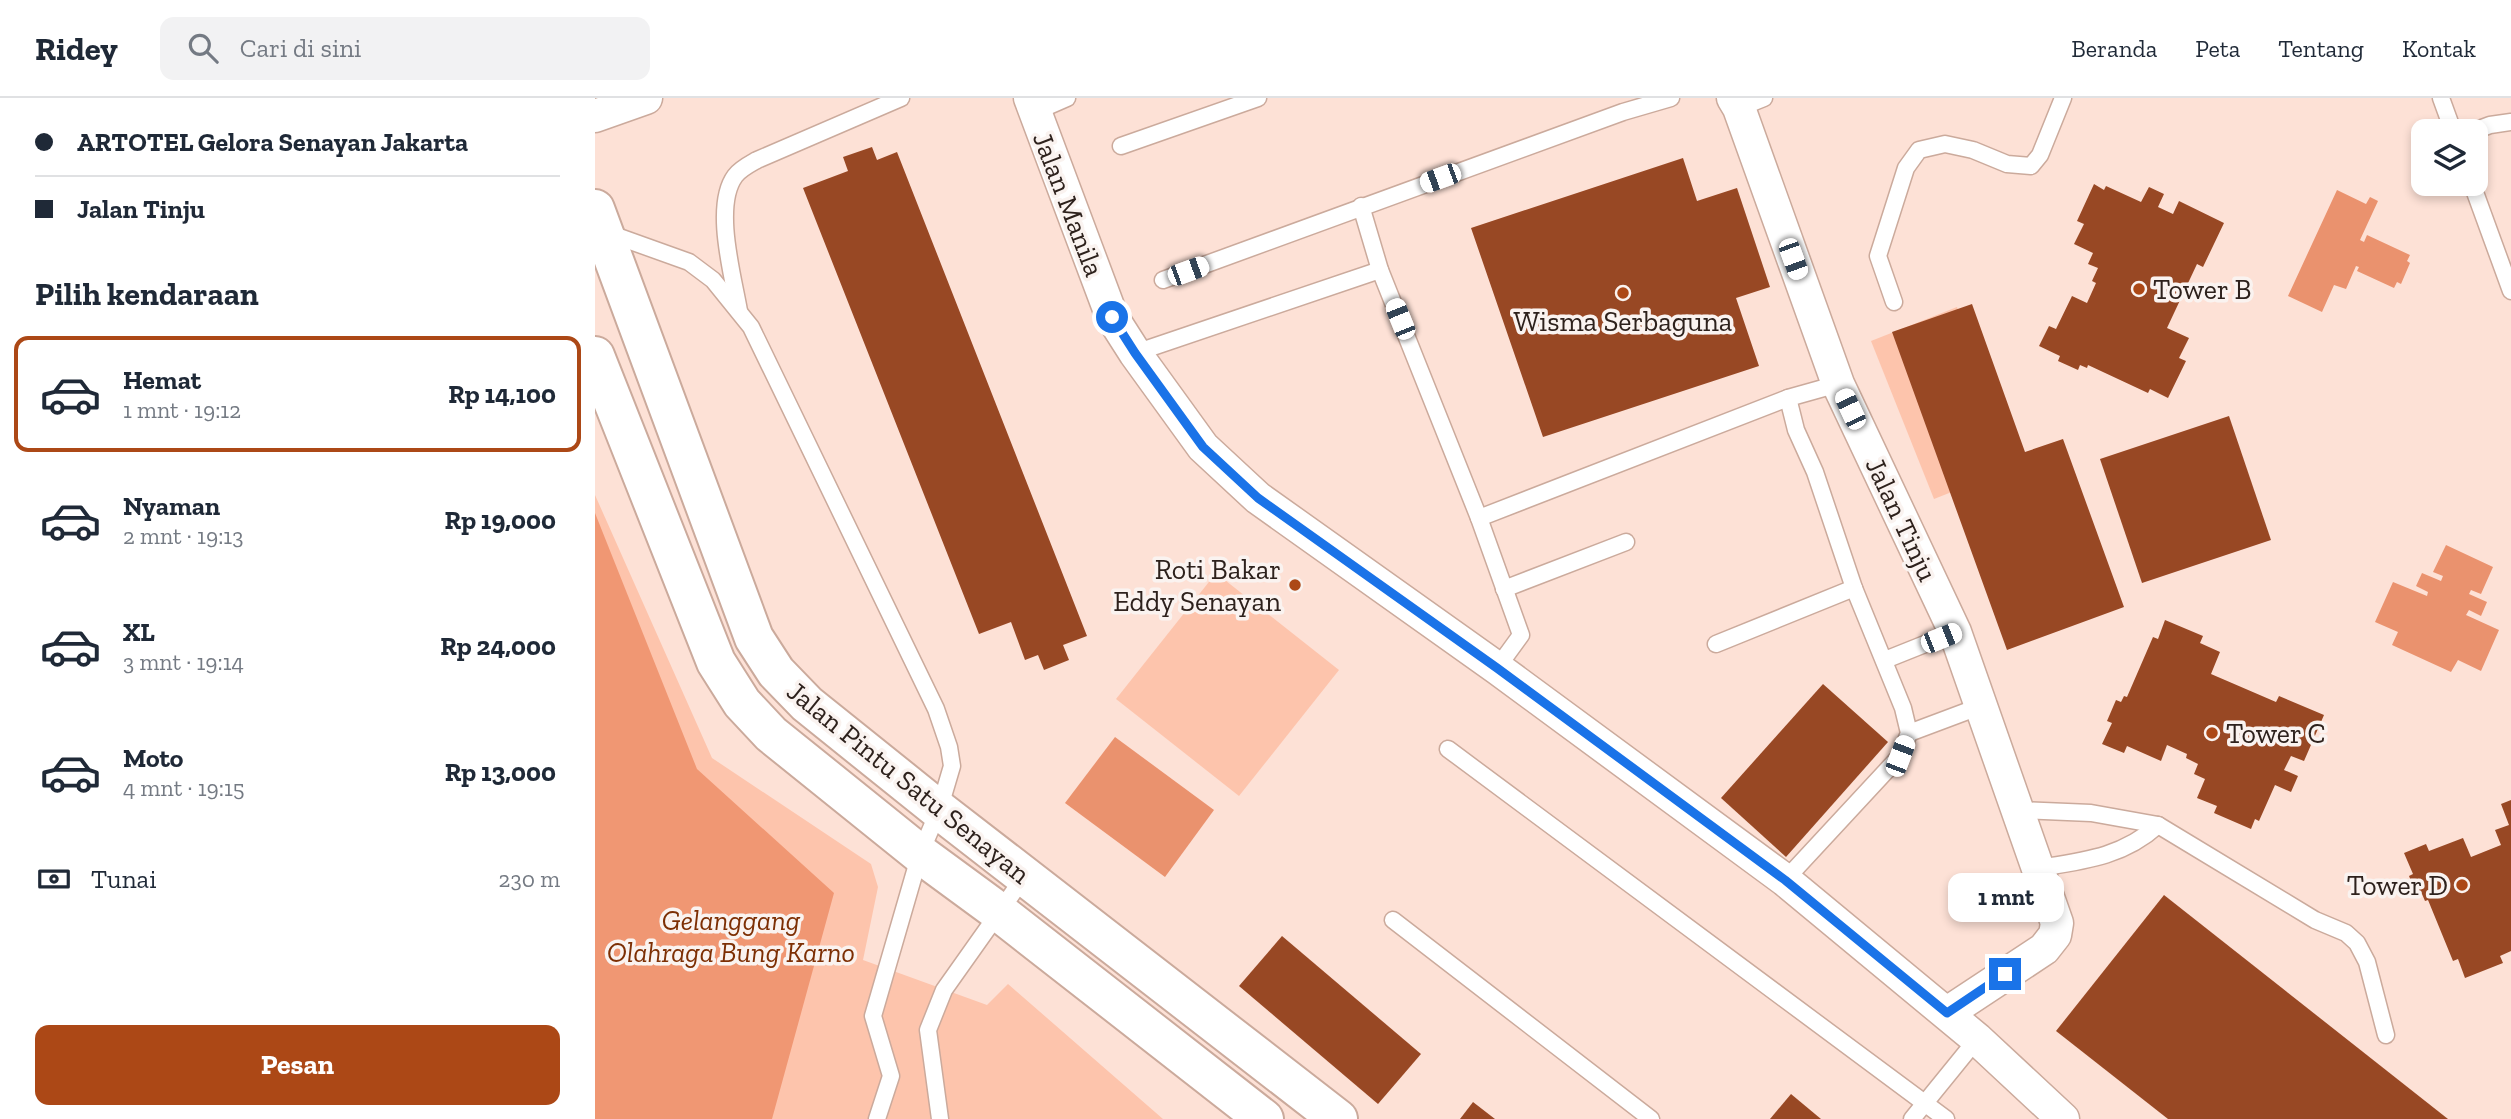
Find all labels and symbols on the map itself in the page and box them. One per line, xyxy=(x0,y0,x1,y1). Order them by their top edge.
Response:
street label: Jalan Manila xyxy=(1026,127,1111,281)
car xyxy=(1417,161,1464,195)
car xyxy=(1776,236,1811,282)
car xyxy=(1165,254,1212,288)
place label: Tower B xyxy=(2153,273,2252,306)
marker: Tower B xyxy=(2131,281,2147,297)
marker: Wisma Serbaguna xyxy=(1615,285,1631,301)
car xyxy=(1383,296,1418,342)
route start xyxy=(1096,301,1128,333)
place label: Wisma Serbaguna xyxy=(1514,305,1733,338)
car xyxy=(1832,386,1869,432)
street label: Jalan Tinju xyxy=(1859,452,1945,586)
place label: Roti Bakar Eddy Senayan xyxy=(1113,553,1281,618)
marker: Roti Bakar Eddy Senayan xyxy=(1287,577,1303,593)
car xyxy=(1918,620,1965,656)
street label: Jalan Pintu Satu Senayan xyxy=(780,674,1037,891)
place label: Tower C xyxy=(2226,717,2326,750)
marker: Tower C xyxy=(2204,725,2220,741)
car xyxy=(1883,733,1918,779)
place label: Tower D xyxy=(2347,869,2448,902)
callout: 1 mnt xyxy=(1947,872,2063,922)
marker: Tower D xyxy=(2454,877,2470,893)
park label: Gelanggang Olahraga Bung Karno xyxy=(607,904,855,969)
route end xyxy=(1989,958,2021,990)

